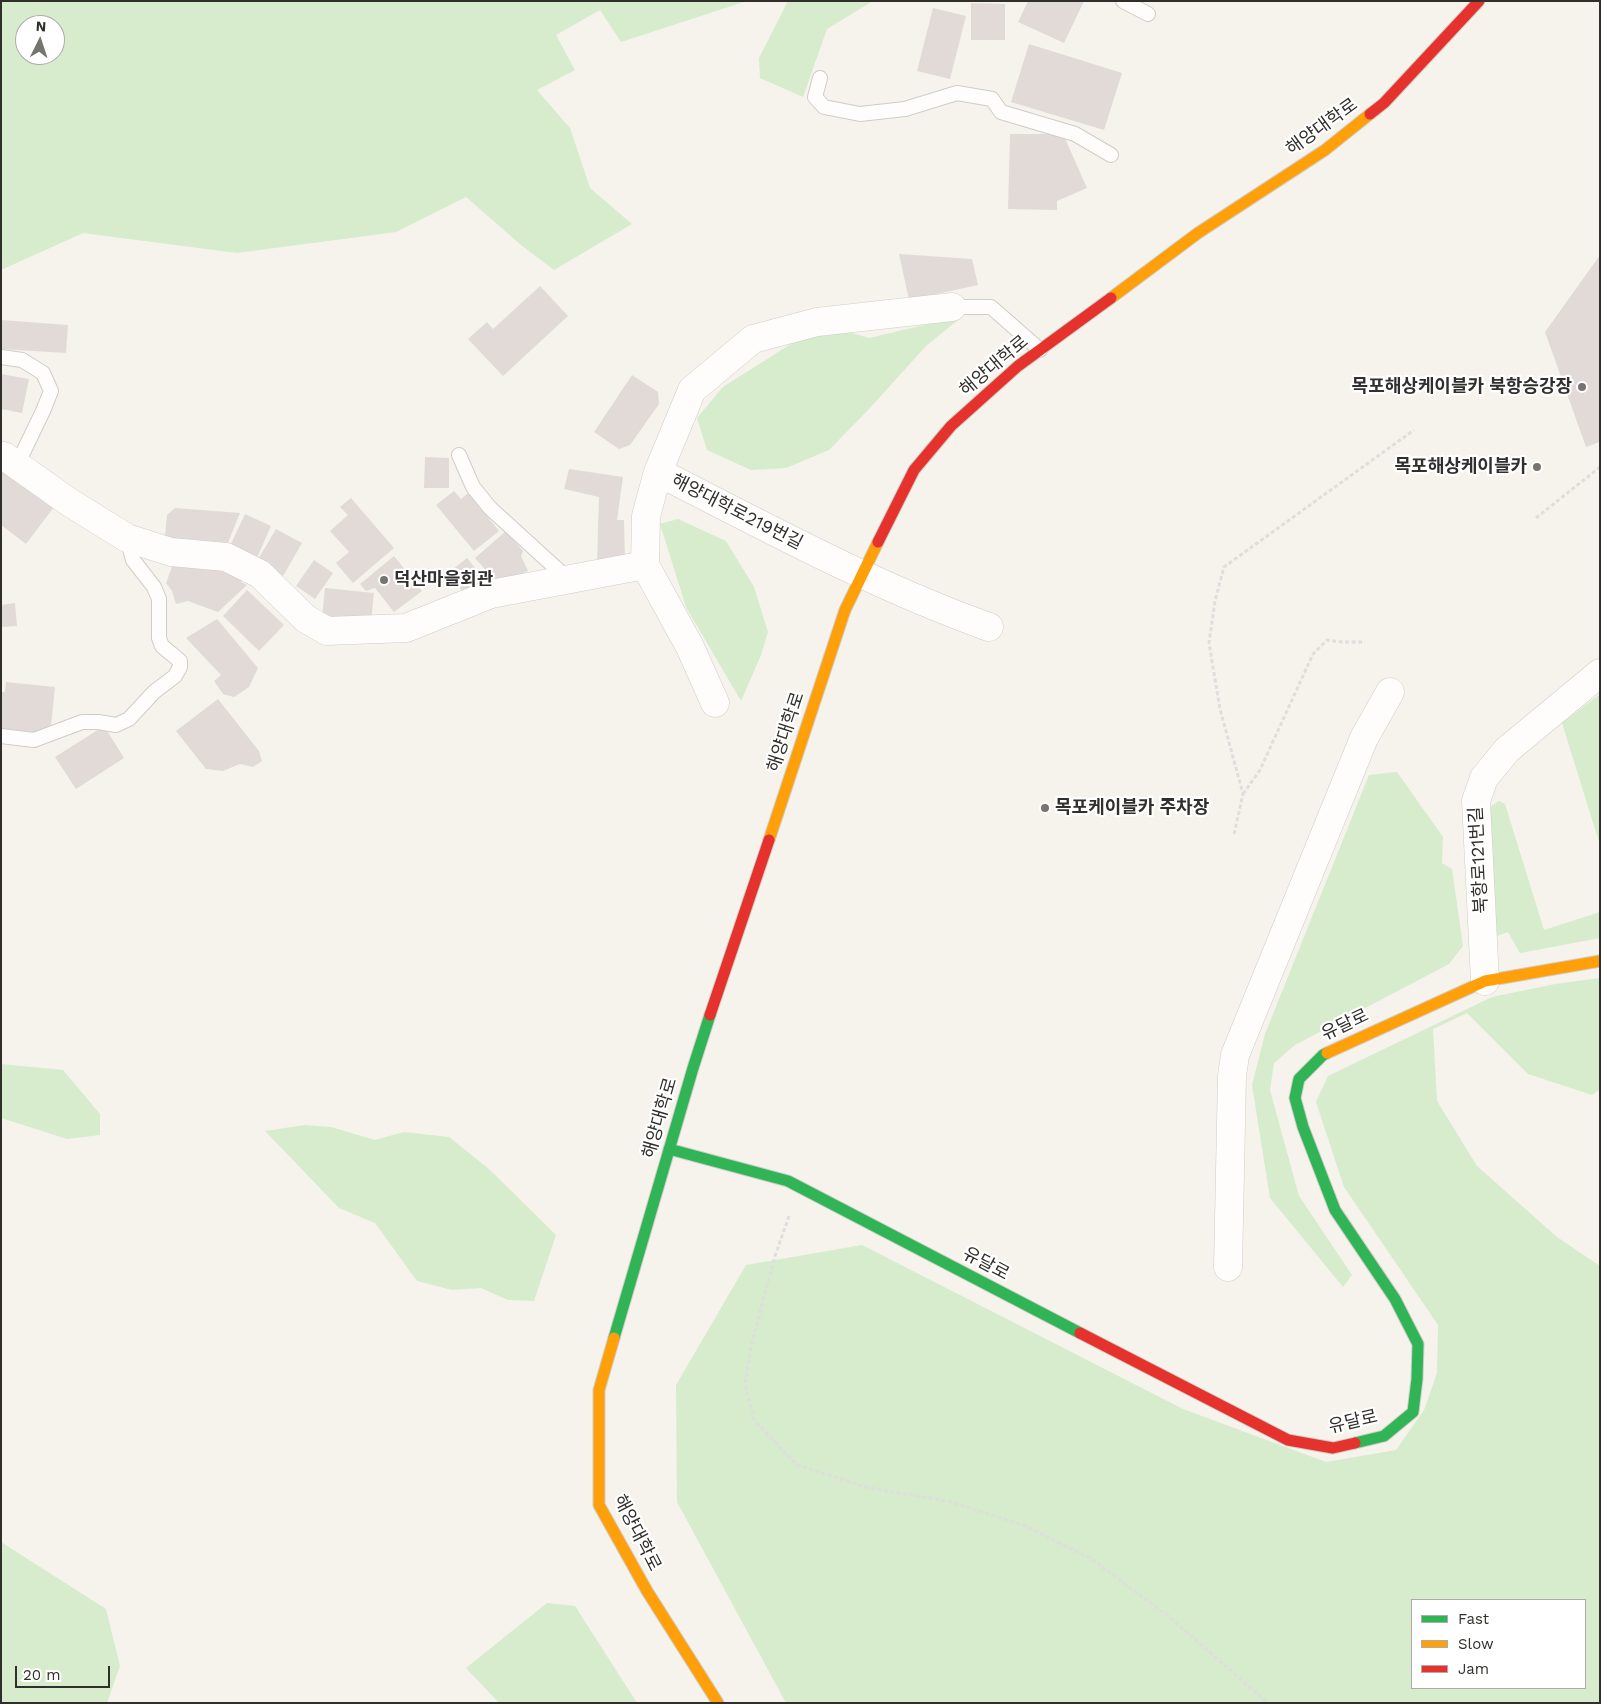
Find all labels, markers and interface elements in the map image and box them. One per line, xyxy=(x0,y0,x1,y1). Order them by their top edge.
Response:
north arrow xyxy=(15,15,65,65)
text: N xyxy=(35,18,47,34)
street label: 해양대학로 xyxy=(1282,94,1362,160)
street label: 해양대학로 xyxy=(955,331,1033,401)
place label: 목포해상케이블카 북항승강장 xyxy=(1352,376,1572,398)
marker: 목포해상케이블카 북항승강장 xyxy=(1576,381,1588,393)
place label: 목포해상케이블카 xyxy=(1395,456,1527,478)
marker: 목포해상케이블카 xyxy=(1531,461,1543,473)
street label: 해양대학로219번길 xyxy=(668,470,806,554)
place label: 덕산마을회관 xyxy=(394,569,493,591)
marker: 덕산마을회관 xyxy=(378,574,390,586)
street label: 해양대학로 xyxy=(763,689,809,775)
place label: 목포케이블카 주차장 xyxy=(1055,797,1209,819)
marker: 목포케이블카 주차장 xyxy=(1039,802,1051,814)
street label: 북항로121번길 xyxy=(1465,806,1493,914)
street label: 유달로 xyxy=(1318,1005,1372,1045)
street label: 해양대학로 xyxy=(638,1075,682,1161)
street label: 유달로 xyxy=(959,1243,1013,1285)
street label: 유달로 xyxy=(1326,1406,1380,1438)
street label: 해양대학로 xyxy=(609,1491,665,1575)
legend xyxy=(1411,1599,1586,1689)
text: Fast xyxy=(1458,1610,1489,1628)
text: Slow xyxy=(1458,1635,1494,1653)
scale bar xyxy=(18,1656,112,1688)
text: Jam xyxy=(1458,1660,1489,1678)
text: 20 m xyxy=(23,1666,61,1684)

